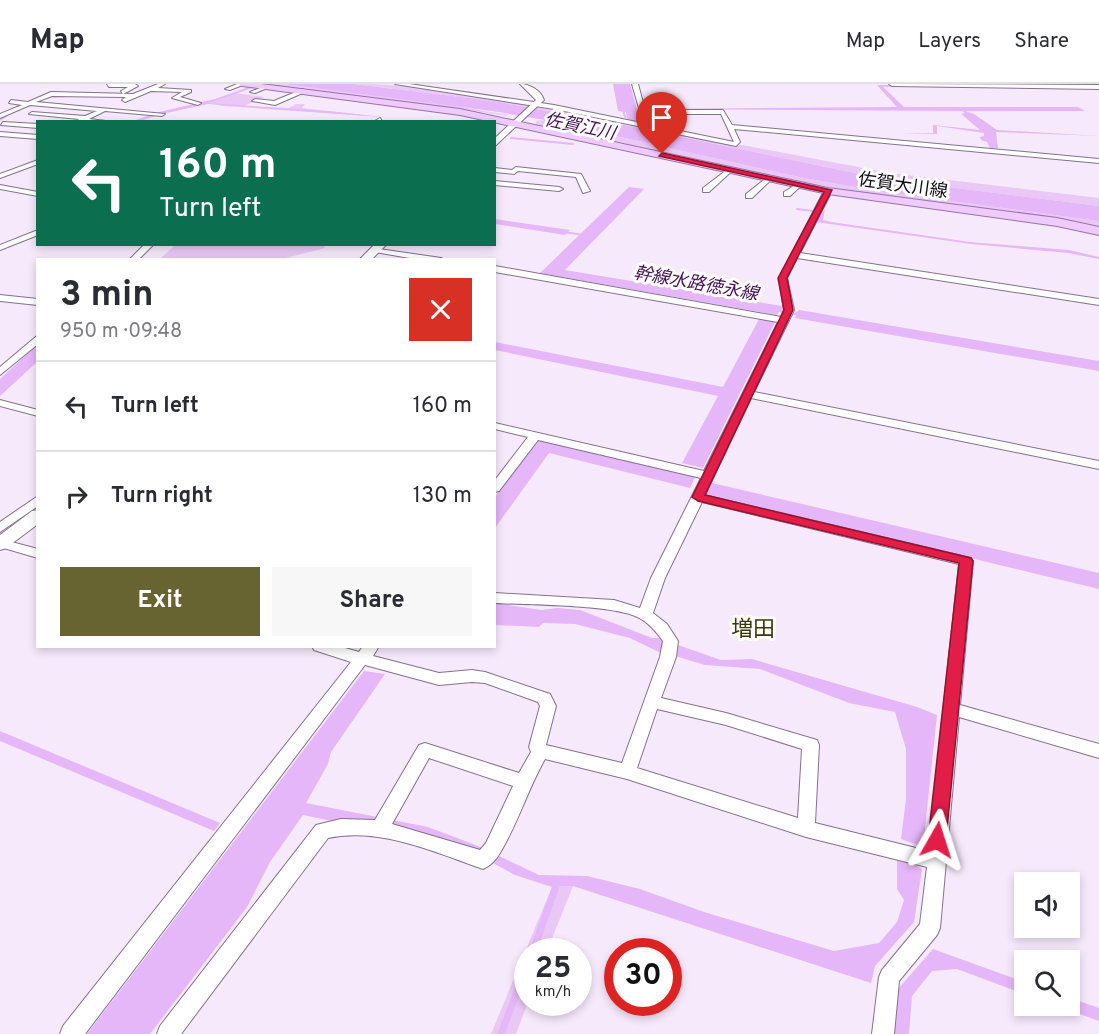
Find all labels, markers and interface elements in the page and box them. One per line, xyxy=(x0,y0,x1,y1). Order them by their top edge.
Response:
text: Map xyxy=(30,23,85,59)
text: Map xyxy=(846,28,885,55)
text: Layers xyxy=(918,28,981,55)
text: Share xyxy=(1014,28,1069,55)
pin xyxy=(636,92,687,154)
icon: arrive xyxy=(645,101,678,134)
water label: 佐賀江川 xyxy=(542,109,619,147)
text: 160 m xyxy=(159,140,277,193)
icon: left xyxy=(60,144,138,222)
street label: 佐賀大川線 xyxy=(857,169,949,204)
text: Turn left xyxy=(159,192,261,226)
water label: 幹線水路徳永線 xyxy=(632,262,762,307)
text: 3 min xyxy=(60,273,154,319)
button: close xyxy=(409,278,472,341)
text: 950 m · 09:48 xyxy=(60,319,182,345)
icon: left xyxy=(60,390,93,423)
text: Turn left xyxy=(111,393,199,420)
text: 160 m xyxy=(413,393,472,420)
icon: right xyxy=(60,480,93,513)
text: Turn right xyxy=(111,483,213,510)
text: 130 m xyxy=(413,483,472,510)
button: Exit xyxy=(60,567,260,636)
button: Share xyxy=(272,567,472,636)
district label: 増田 xyxy=(731,617,775,644)
position arrow xyxy=(905,808,969,872)
map controls xyxy=(1014,872,1080,1016)
button: sound xyxy=(1014,872,1080,938)
speed limit sign: 30 xyxy=(604,938,682,1016)
button: search xyxy=(1014,950,1080,1016)
text: 25 xyxy=(535,951,571,988)
text: km/h xyxy=(535,983,571,1002)

